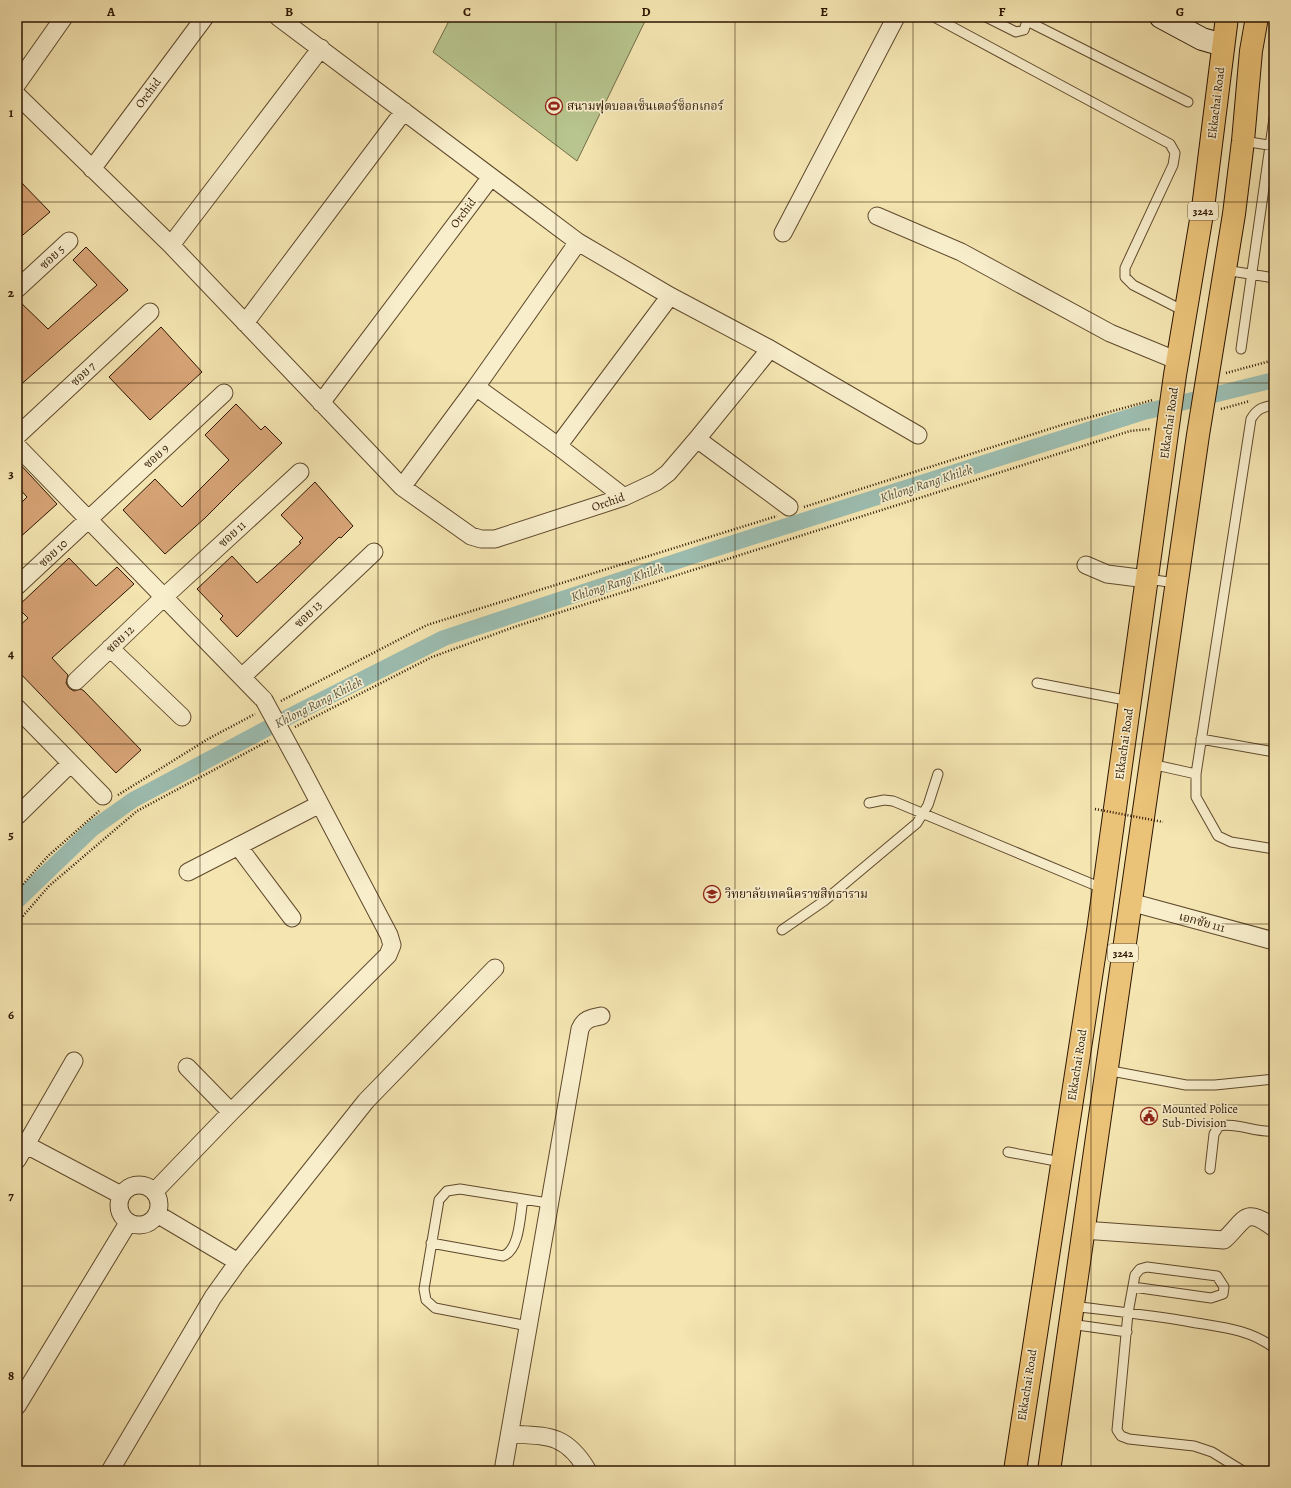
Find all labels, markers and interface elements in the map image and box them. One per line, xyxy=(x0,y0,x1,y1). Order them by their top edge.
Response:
text: A xyxy=(106,3,116,20)
text: B xyxy=(285,3,293,20)
text: C xyxy=(463,3,471,20)
text: D xyxy=(641,3,651,20)
text: E xyxy=(820,3,828,20)
text: F xyxy=(999,3,1006,20)
text: G xyxy=(1176,3,1184,20)
street label: Ekkachai Road xyxy=(1204,66,1228,140)
street label: Orchid xyxy=(131,74,165,111)
sports icon: สนามฟุตบอลเซ็นเตอร์ซ็อกเกอร์ xyxy=(544,96,564,116)
place label: สนามฟุตบอลเซ็นเตอร์ซ็อกเกอร์ xyxy=(567,98,724,114)
text: 1 xyxy=(9,104,14,121)
street label: Orchid xyxy=(446,194,480,231)
road number: 3242 xyxy=(1188,202,1218,220)
street label: ซอย 5 xyxy=(36,241,68,273)
text: 2 xyxy=(8,284,15,301)
street label: ซอย 7 xyxy=(67,358,100,390)
street label: Ekkachai Road xyxy=(1156,386,1182,460)
street label: ซอย 9 xyxy=(140,440,172,472)
water label: Khlong Rang Khilek xyxy=(878,460,975,506)
text: 3 xyxy=(8,465,14,482)
street label: Orchid xyxy=(589,489,627,515)
street label: ซอย 11 xyxy=(215,517,249,551)
street label: ซอย 10 xyxy=(35,535,71,571)
water label: Khlong Rang Khilek xyxy=(569,559,666,605)
street label: ซอย 13 xyxy=(291,597,325,631)
street label: ซอย 12 xyxy=(102,621,138,656)
text: 4 xyxy=(8,645,14,662)
water label: Khlong Rang Khilek xyxy=(272,673,365,732)
street label: Ekkachai Road xyxy=(1111,707,1137,781)
text: 5 xyxy=(8,826,14,843)
school or university icon: วิทยาลัยเทคนิคราชสิทธาราม xyxy=(702,884,722,904)
place label: วิทยาลัยเทคนิคราชสิทธาราม xyxy=(725,886,868,902)
street label: เอกชัย 111 xyxy=(1177,908,1227,936)
road number: 3242 xyxy=(1108,944,1138,962)
text: 6 xyxy=(8,1006,14,1023)
street label: Ekkachai Road xyxy=(1063,1028,1091,1102)
place label: Mounted Police Sub-Division xyxy=(1162,1101,1238,1131)
public building icon: Mounted Police Sub-Division xyxy=(1139,1106,1159,1126)
text: 7 xyxy=(8,1187,14,1204)
street label: Ekkachai Road xyxy=(1013,1348,1041,1422)
text: 8 xyxy=(8,1367,14,1384)

